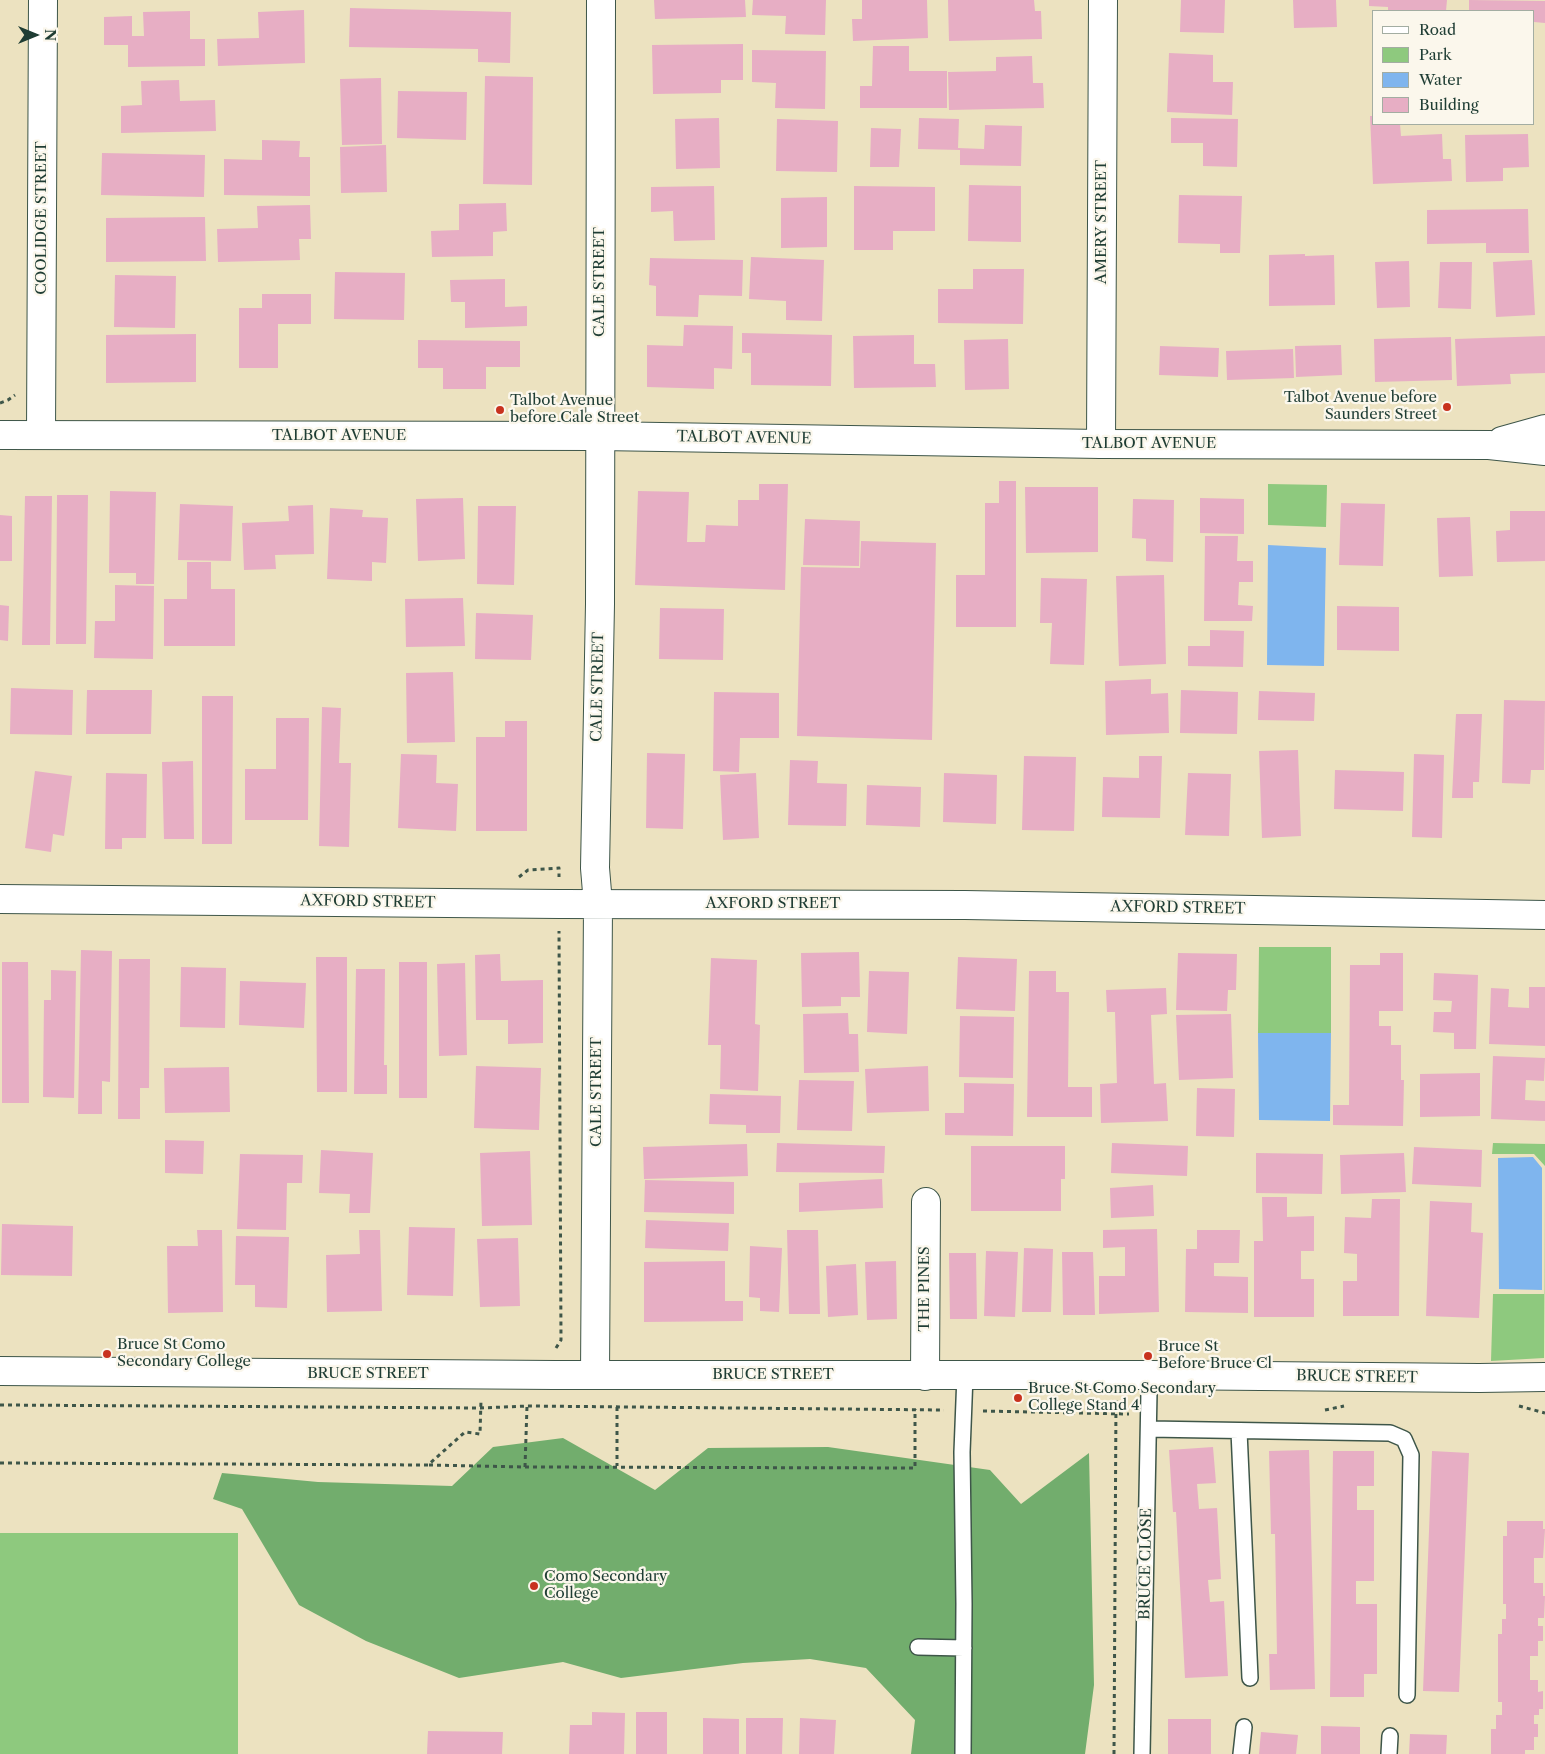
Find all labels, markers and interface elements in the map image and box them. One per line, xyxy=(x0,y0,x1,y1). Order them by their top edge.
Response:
north arrow xyxy=(10,10,60,60)
legend xyxy=(1372,10,1535,125)
text: Road xyxy=(1419,20,1456,39)
text: N xyxy=(41,29,59,41)
text: Park xyxy=(1419,45,1452,64)
text: Water xyxy=(1419,70,1462,89)
text: Building xyxy=(1419,95,1479,114)
street label: COOLIDGE STREET xyxy=(33,141,51,295)
street label: AMERY STREET xyxy=(1093,160,1111,284)
street label: CALE STREET xyxy=(591,227,609,337)
place label: Talbot Avenue before Saunders Street xyxy=(1284,389,1437,424)
place label: Talbot Avenue before Cale Street xyxy=(510,392,639,427)
marker: Talbot Avenue before Saunders Street xyxy=(1441,401,1453,413)
marker: Talbot Avenue before Cale Street xyxy=(494,404,506,416)
street label: TALBOT AVENUE xyxy=(272,427,406,445)
street label: TALBOT AVENUE xyxy=(677,428,811,448)
street label: TALBOT AVENUE xyxy=(1082,435,1216,453)
street label: CALE STREET xyxy=(588,632,608,742)
street label: AXFORD STREET xyxy=(300,892,436,912)
street label: AXFORD STREET xyxy=(705,895,841,913)
street label: AXFORD STREET xyxy=(1110,898,1246,918)
street label: CALE STREET xyxy=(588,1037,606,1147)
street label: THE PINES xyxy=(916,1246,934,1332)
place label: Bruce St Como Secondary College xyxy=(117,1336,251,1371)
place label: Bruce St Before Bruce Cl xyxy=(1158,1338,1272,1373)
marker: Bruce St Como Secondary College xyxy=(101,1348,113,1360)
marker: Bruce St Before Bruce Cl xyxy=(1142,1350,1154,1362)
street label: BRUCE STREET xyxy=(307,1365,429,1383)
street label: BRUCE STREET xyxy=(712,1366,834,1384)
street label: BRUCE STREET xyxy=(1296,1367,1418,1387)
place label: Bruce St Como Secondary College Stand 4 xyxy=(1028,1380,1216,1415)
marker: Bruce St Como Secondary College Stand 4 xyxy=(1012,1392,1024,1404)
street label: BRUCE CLOSE xyxy=(1136,1508,1156,1620)
place label: Como Secondary College xyxy=(544,1568,667,1603)
marker: Como Secondary College xyxy=(528,1580,540,1592)

